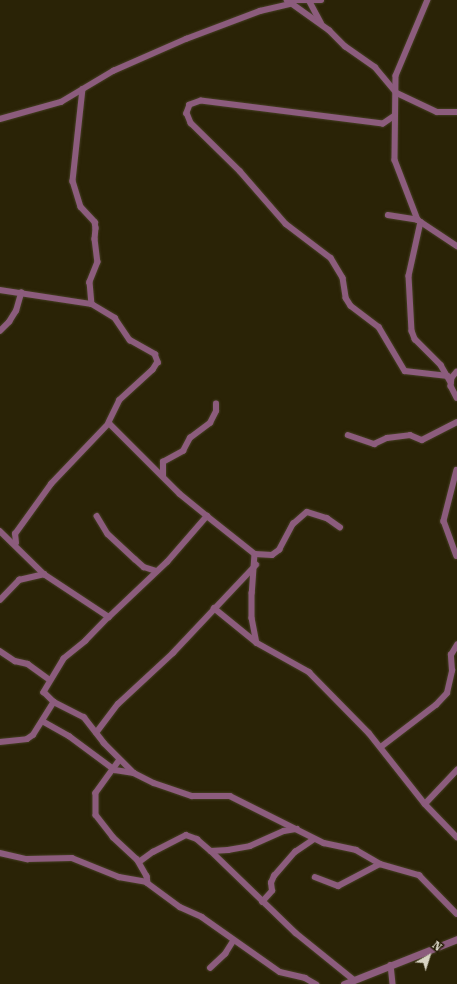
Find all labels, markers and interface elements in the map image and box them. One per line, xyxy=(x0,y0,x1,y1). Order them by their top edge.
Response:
north arrow xyxy=(409,936,449,976)
text: N xyxy=(429,939,444,954)

